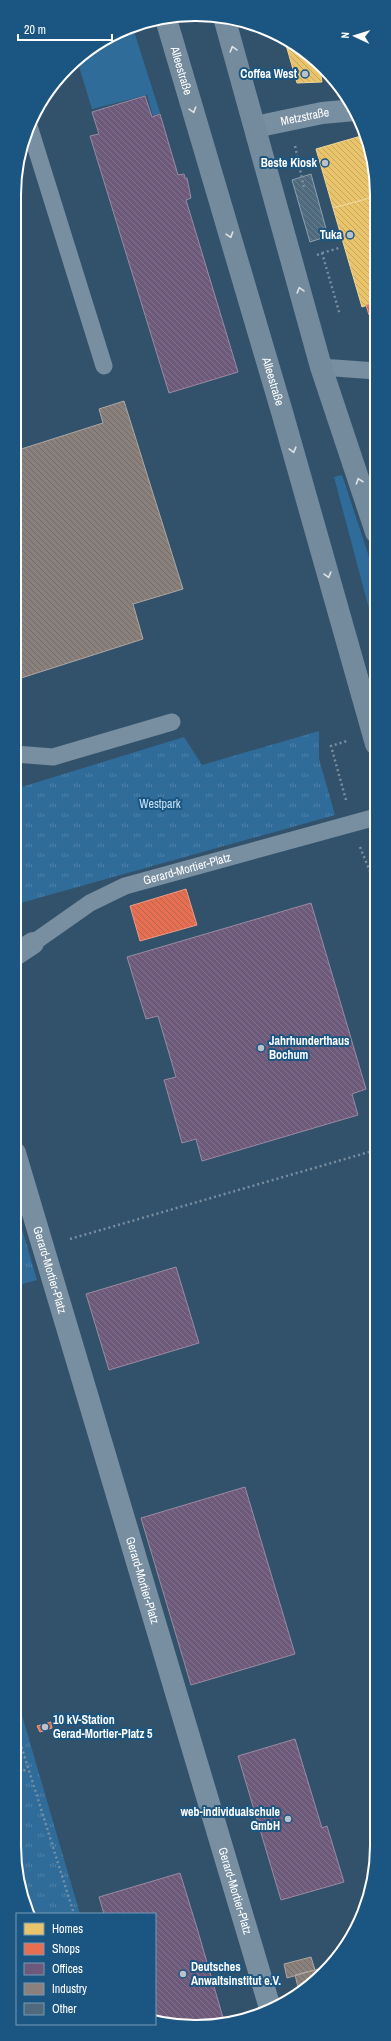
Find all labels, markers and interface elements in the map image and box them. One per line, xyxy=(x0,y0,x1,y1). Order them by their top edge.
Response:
scale bar xyxy=(18,16,112,42)
north arrow xyxy=(335,16,375,56)
text: 20 m xyxy=(24,22,46,38)
text: N xyxy=(338,32,352,39)
street label: Alleestraße xyxy=(166,44,196,97)
one-way arrow xyxy=(229,46,238,53)
place label: Coffea West xyxy=(240,66,298,82)
marker: Coffea West xyxy=(300,69,310,79)
street label: Metzstraße xyxy=(279,104,330,129)
one-way arrow xyxy=(188,106,197,113)
place label: Beste Kiosk xyxy=(261,155,318,171)
marker: Beste Kiosk xyxy=(320,158,330,168)
place label: Tuka xyxy=(320,227,343,243)
marker: Tuka xyxy=(345,230,355,240)
one-way arrow xyxy=(225,231,234,238)
one-way arrow xyxy=(296,287,305,294)
street label: Alleestraße xyxy=(258,354,288,408)
one-way arrow xyxy=(288,446,297,453)
one-way arrow xyxy=(356,478,364,485)
one-way arrow xyxy=(323,572,332,579)
park label: Westpark xyxy=(139,796,181,812)
street label: Gerard-Mortier-Platz xyxy=(141,849,233,889)
place label: Jahrhunderthaus Bochum xyxy=(269,1033,350,1063)
marker: Jahrhunderthaus Bochum xyxy=(256,1043,266,1053)
street label: Gerard-Mortier-Platz xyxy=(29,1224,70,1316)
street label: Gerard-Mortier-Platz xyxy=(122,1535,163,1626)
place label: 10 kV-Station Gerad-Mortier-Platz 5 xyxy=(53,1712,153,1742)
marker: 10 kV-Station Gerad-Mortier-Platz 5 xyxy=(40,1722,50,1732)
place label: web-individualschule GmbH xyxy=(180,1804,281,1834)
marker: web-individualschule GmbH xyxy=(283,1814,293,1824)
street label: Gerard-Mortier-Platz xyxy=(214,1845,256,1937)
legend xyxy=(16,1913,156,2025)
text: Homes xyxy=(52,1921,83,1937)
text: Shops xyxy=(52,1941,80,1957)
place label: Deutsches Anwaltsinstitut e.V. xyxy=(191,1959,281,1989)
text: Offices xyxy=(52,1961,83,1977)
marker: Deutsches Anwaltsinstitut e.V. xyxy=(178,1969,188,1979)
text: Industry xyxy=(52,1981,87,1997)
text: Other xyxy=(52,2001,77,2017)

